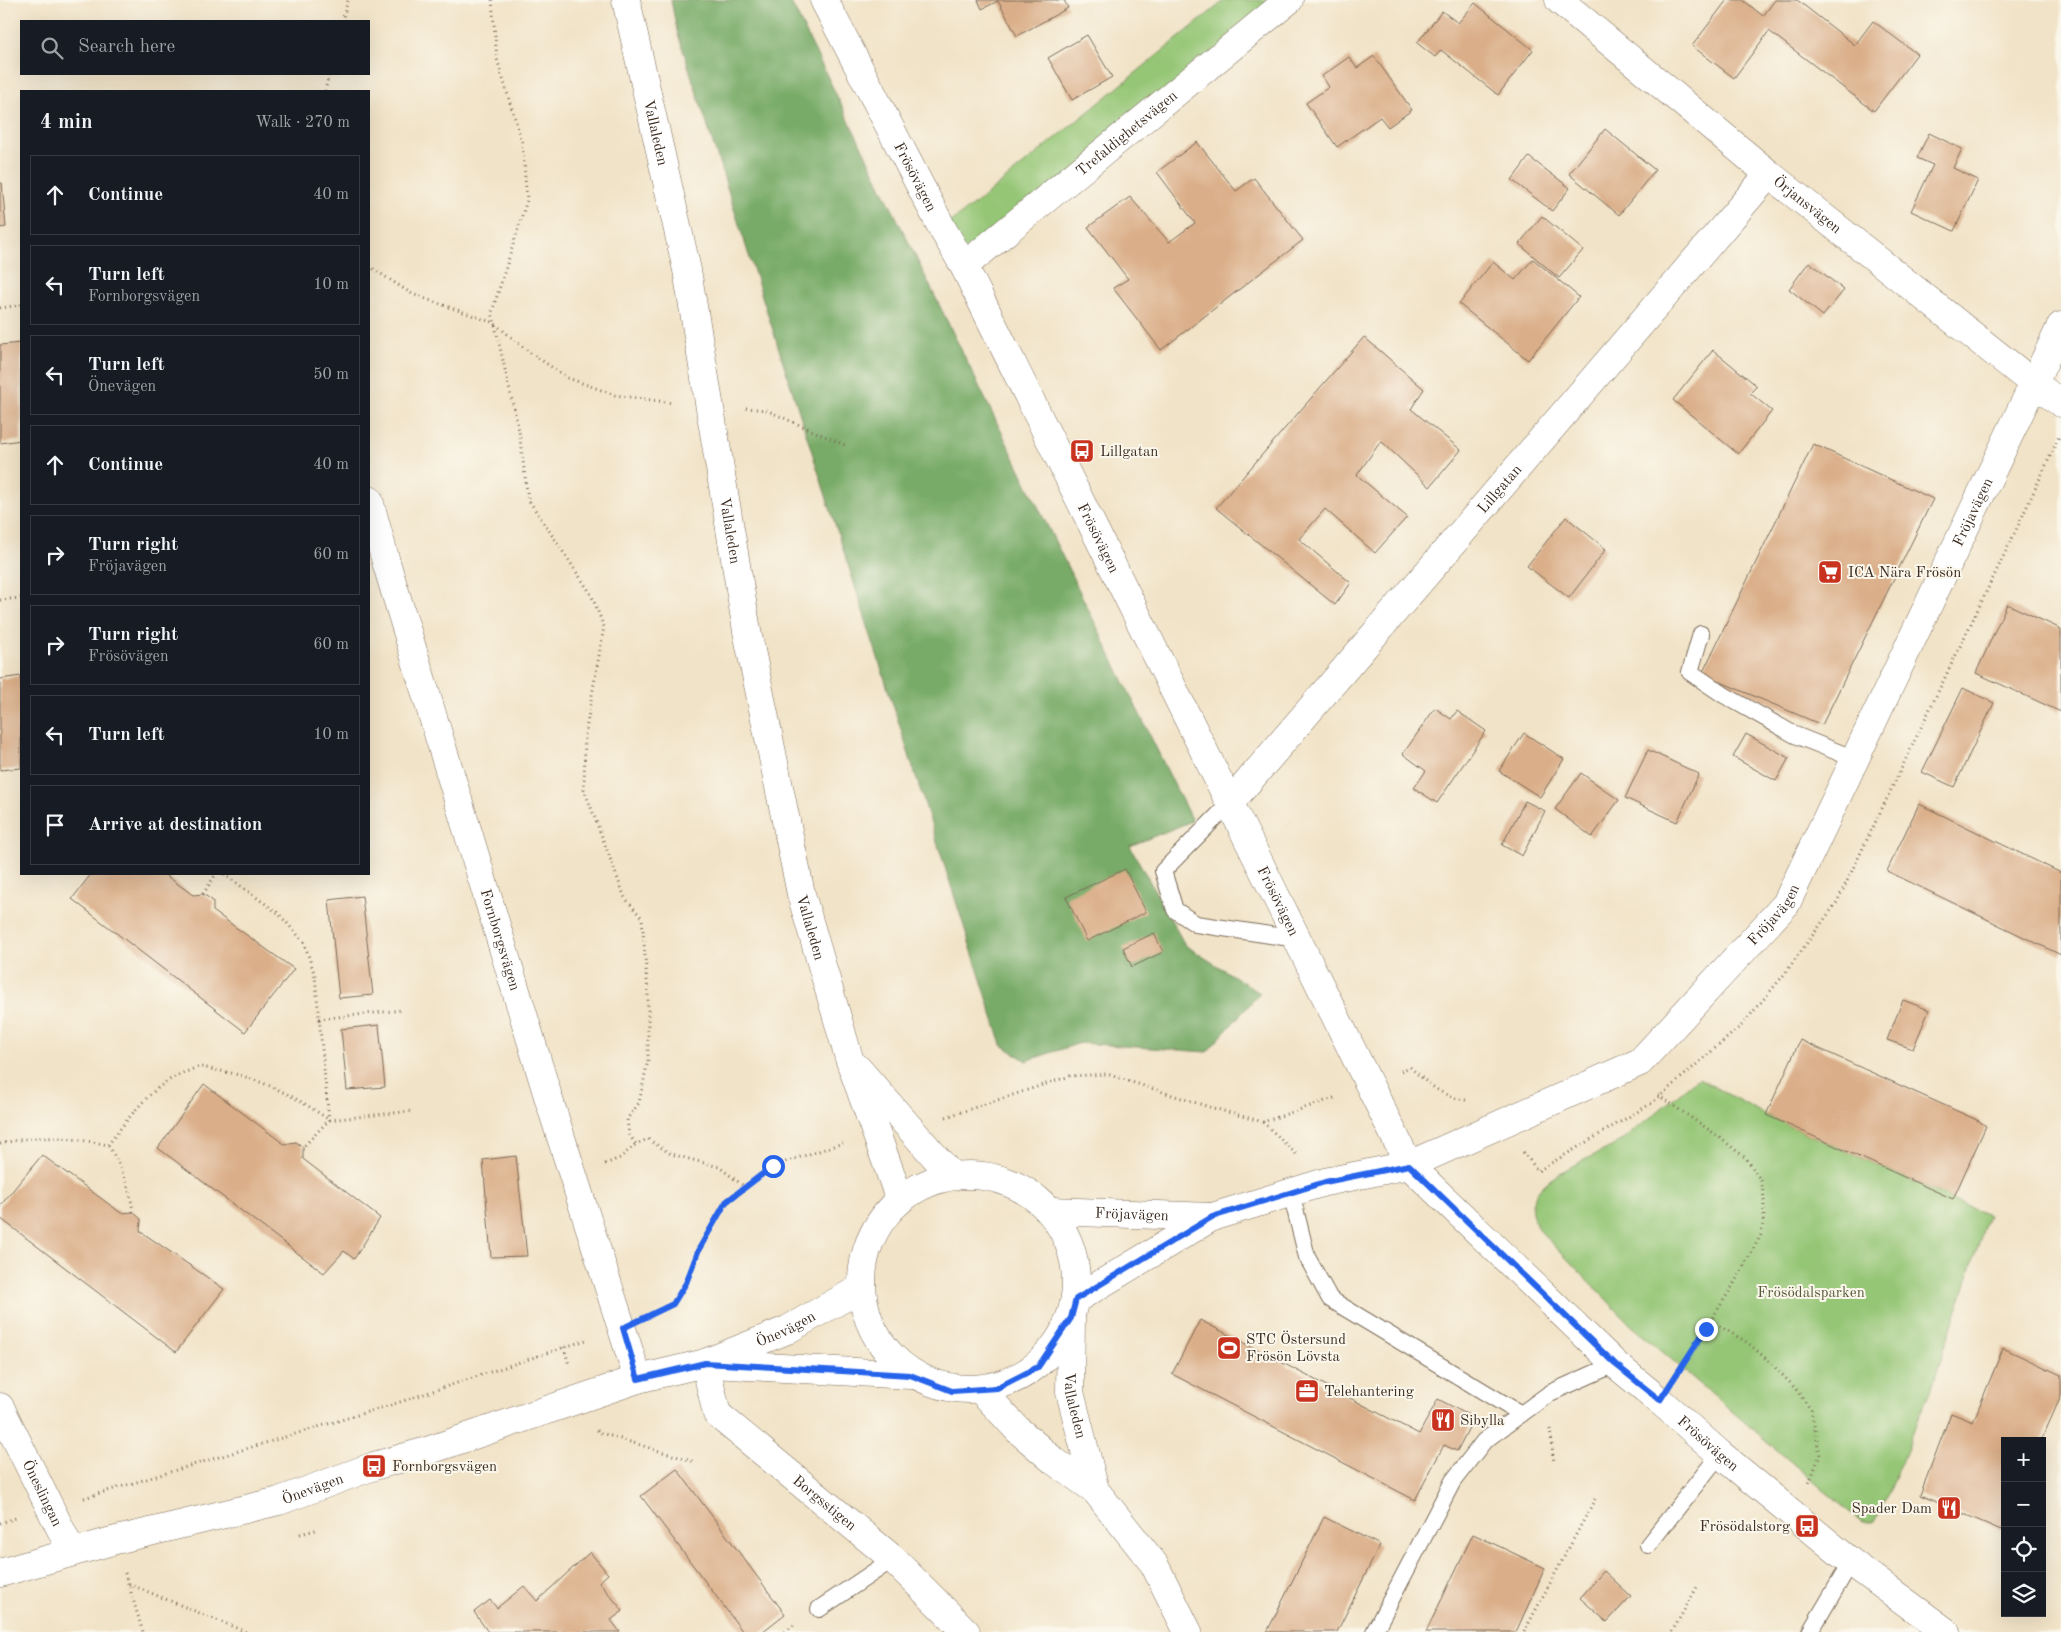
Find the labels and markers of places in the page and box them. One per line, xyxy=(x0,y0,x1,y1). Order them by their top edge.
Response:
bus stop icon: Lillgatan xyxy=(1069,438,1095,464)
place label: Lillgatan xyxy=(1100,445,1158,460)
supermarket icon: ICA Nära Frösön xyxy=(1817,559,1843,585)
place label: ICA Nära Frösön xyxy=(1848,566,1961,581)
place label: STC Östersund Frösön Lövsta xyxy=(1246,1330,1346,1365)
sports icon: STC Östersund Frösön Lövsta xyxy=(1216,1335,1242,1361)
office icon: Telehantering xyxy=(1294,1378,1320,1404)
place label: Telehantering xyxy=(1324,1385,1414,1400)
restaurant icon: Sibylla xyxy=(1430,1407,1456,1433)
place label: Sibylla xyxy=(1460,1414,1505,1429)
bus stop icon: Fornborgsvägen xyxy=(361,1453,387,1479)
place label: Fornborgsvägen xyxy=(392,1460,497,1475)
restaurant icon: Spader Dam xyxy=(1936,1495,1962,1521)
place label: Spader Dam xyxy=(1851,1502,1932,1517)
bus stop icon: Frösödalstorg xyxy=(1794,1513,1820,1539)
place label: Frösödalstorg xyxy=(1700,1520,1790,1535)

